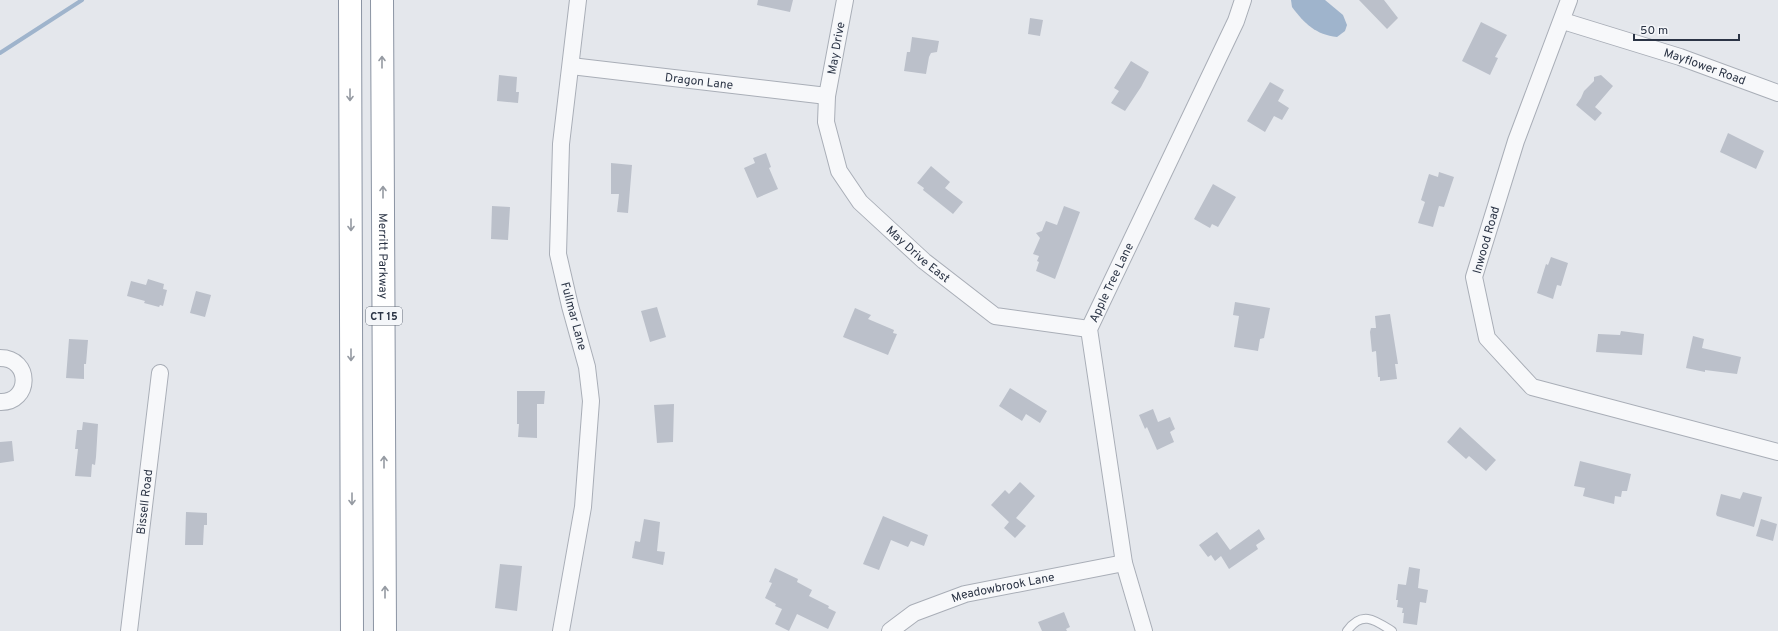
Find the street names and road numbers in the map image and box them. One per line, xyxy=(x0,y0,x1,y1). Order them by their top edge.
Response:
street label: May Drive xyxy=(824,21,849,76)
street label: Mayflower Road xyxy=(1662,45,1748,89)
street label: Dragon Lane xyxy=(664,70,734,94)
street label: Inwood Road xyxy=(1470,205,1504,276)
street label: Merritt Parkway xyxy=(374,213,390,299)
street label: May Drive East xyxy=(882,223,953,287)
street label: Apple Tree Lane xyxy=(1086,240,1138,325)
street label: Fullmar Lane xyxy=(556,280,590,352)
road number: CT 15 xyxy=(366,307,402,325)
street label: Bissell Road xyxy=(134,469,157,536)
street label: Meadowbrook Lane xyxy=(950,570,1056,607)

